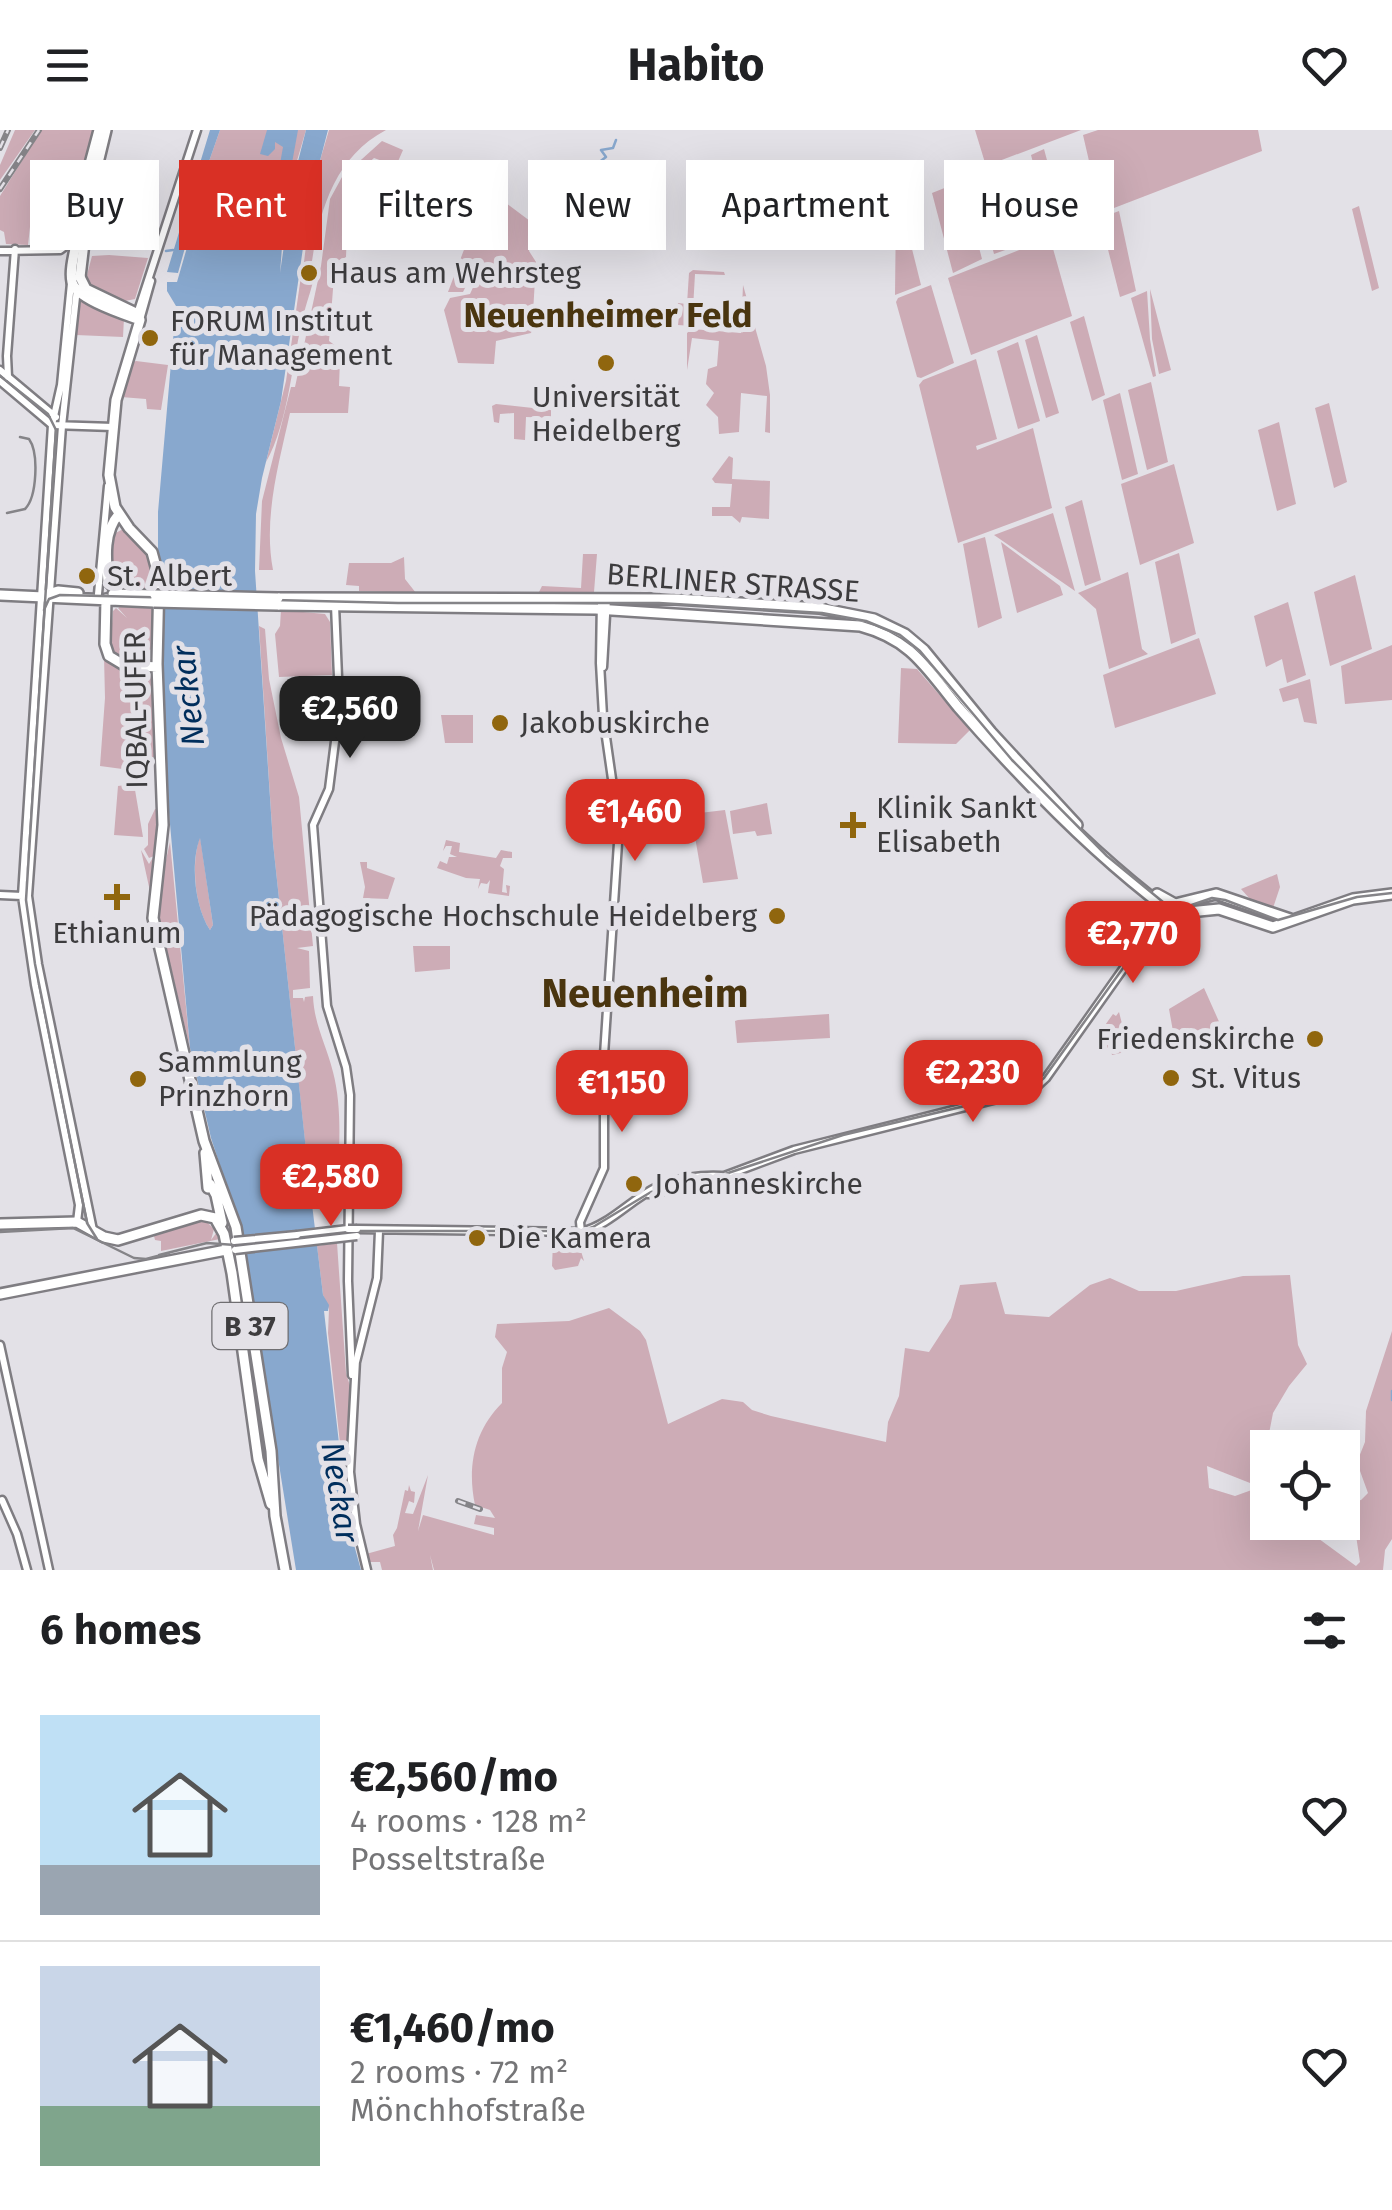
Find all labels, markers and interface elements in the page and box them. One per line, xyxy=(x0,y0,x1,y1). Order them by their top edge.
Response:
icon: menu xyxy=(40,38,95,93)
text: Habito xyxy=(627,38,765,92)
icon: heart xyxy=(1297,38,1352,93)
chip: Buy xyxy=(30,160,159,250)
chip: Rent xyxy=(179,160,322,250)
chip: Filters xyxy=(342,160,508,250)
chip: New xyxy=(528,160,666,250)
chip: Apartment xyxy=(686,160,924,250)
chip: House xyxy=(944,160,1114,250)
place label: Haus am Wehrsteg xyxy=(329,255,581,291)
marker: Haus am Wehrsteg xyxy=(298,262,320,284)
district label: Neuenheimer Feld xyxy=(463,294,753,336)
place label: FORUM Institut für Management xyxy=(170,303,392,373)
marker: FORUM Institut für Management xyxy=(139,327,161,349)
marker: Universität Heidelberg xyxy=(595,352,617,374)
place label: Universität Heidelberg xyxy=(531,379,681,449)
street label: BERLINER STRASSE xyxy=(605,556,861,610)
place label: St. Albert xyxy=(107,558,232,594)
marker: St. Albert xyxy=(76,565,98,587)
street label: IQBAL-UFER xyxy=(117,631,155,789)
water label: Neckar xyxy=(164,642,212,748)
pin: €2,560 xyxy=(269,676,431,761)
text: €2,560 xyxy=(301,689,399,727)
place label: Jakobuskirche xyxy=(520,705,710,741)
marker: Jakobuskirche xyxy=(489,712,511,734)
pin: €1,460 xyxy=(554,779,716,864)
place label: Klinik Sankt Elisabeth xyxy=(876,790,1037,860)
text: €1,460 xyxy=(588,792,682,830)
marker: Klinik Sankt Elisabeth xyxy=(840,812,866,838)
marker: Ethianum xyxy=(104,884,130,910)
place label: Pädagogische Hochschule Heidelberg xyxy=(249,898,757,934)
pin: €2,770 xyxy=(1052,901,1214,986)
marker: Pädagogische Hochschule Heidelberg xyxy=(766,905,788,927)
text: €2,770 xyxy=(1087,914,1179,952)
place label: Ethianum xyxy=(52,915,182,951)
district label: Neuenheim xyxy=(542,970,748,1018)
place label: Friedenskirche xyxy=(1096,1021,1295,1057)
marker: Friedenskirche xyxy=(1304,1028,1326,1050)
pin: €2,230 xyxy=(892,1040,1054,1125)
place label: Sammlung Prinzhorn xyxy=(158,1044,302,1114)
pin: €1,150 xyxy=(541,1050,703,1135)
text: €2,230 xyxy=(926,1053,1020,1091)
place label: St. Vitus xyxy=(1191,1060,1301,1096)
text: €1,150 xyxy=(578,1063,666,1101)
marker: St. Vitus xyxy=(1160,1067,1182,1089)
marker: Sammlung Prinzhorn xyxy=(127,1068,149,1090)
pin: €2,580 xyxy=(250,1144,412,1229)
text: €2,580 xyxy=(282,1157,380,1195)
place label: Johanneskirche xyxy=(654,1166,863,1202)
marker: Johanneskirche xyxy=(623,1173,645,1195)
place label: Die Kamera xyxy=(497,1220,652,1256)
marker: Die Kamera xyxy=(466,1227,488,1249)
road number: B 37 xyxy=(212,1303,288,1349)
map controls xyxy=(1250,1430,1360,1540)
button: locate xyxy=(1250,1430,1360,1540)
water label: Neckar xyxy=(313,1439,367,1547)
icon: filters xyxy=(1297,1603,1352,1658)
text: 6 homes xyxy=(40,1605,201,1655)
text: €2,560/mo xyxy=(350,1752,558,1802)
icon: home xyxy=(120,1755,240,1875)
icon: heart xyxy=(1297,1788,1352,1843)
text: 4 rooms · 128 m² xyxy=(350,1802,587,1840)
text: Posseltstraße xyxy=(350,1840,546,1878)
text: €1,460/mo xyxy=(350,2003,555,2053)
icon: home xyxy=(120,2006,240,2126)
icon: heart xyxy=(1297,2039,1352,2094)
text: 2 rooms · 72 m² xyxy=(350,2053,568,2091)
text: Mönchhofstraße xyxy=(350,2091,586,2129)

